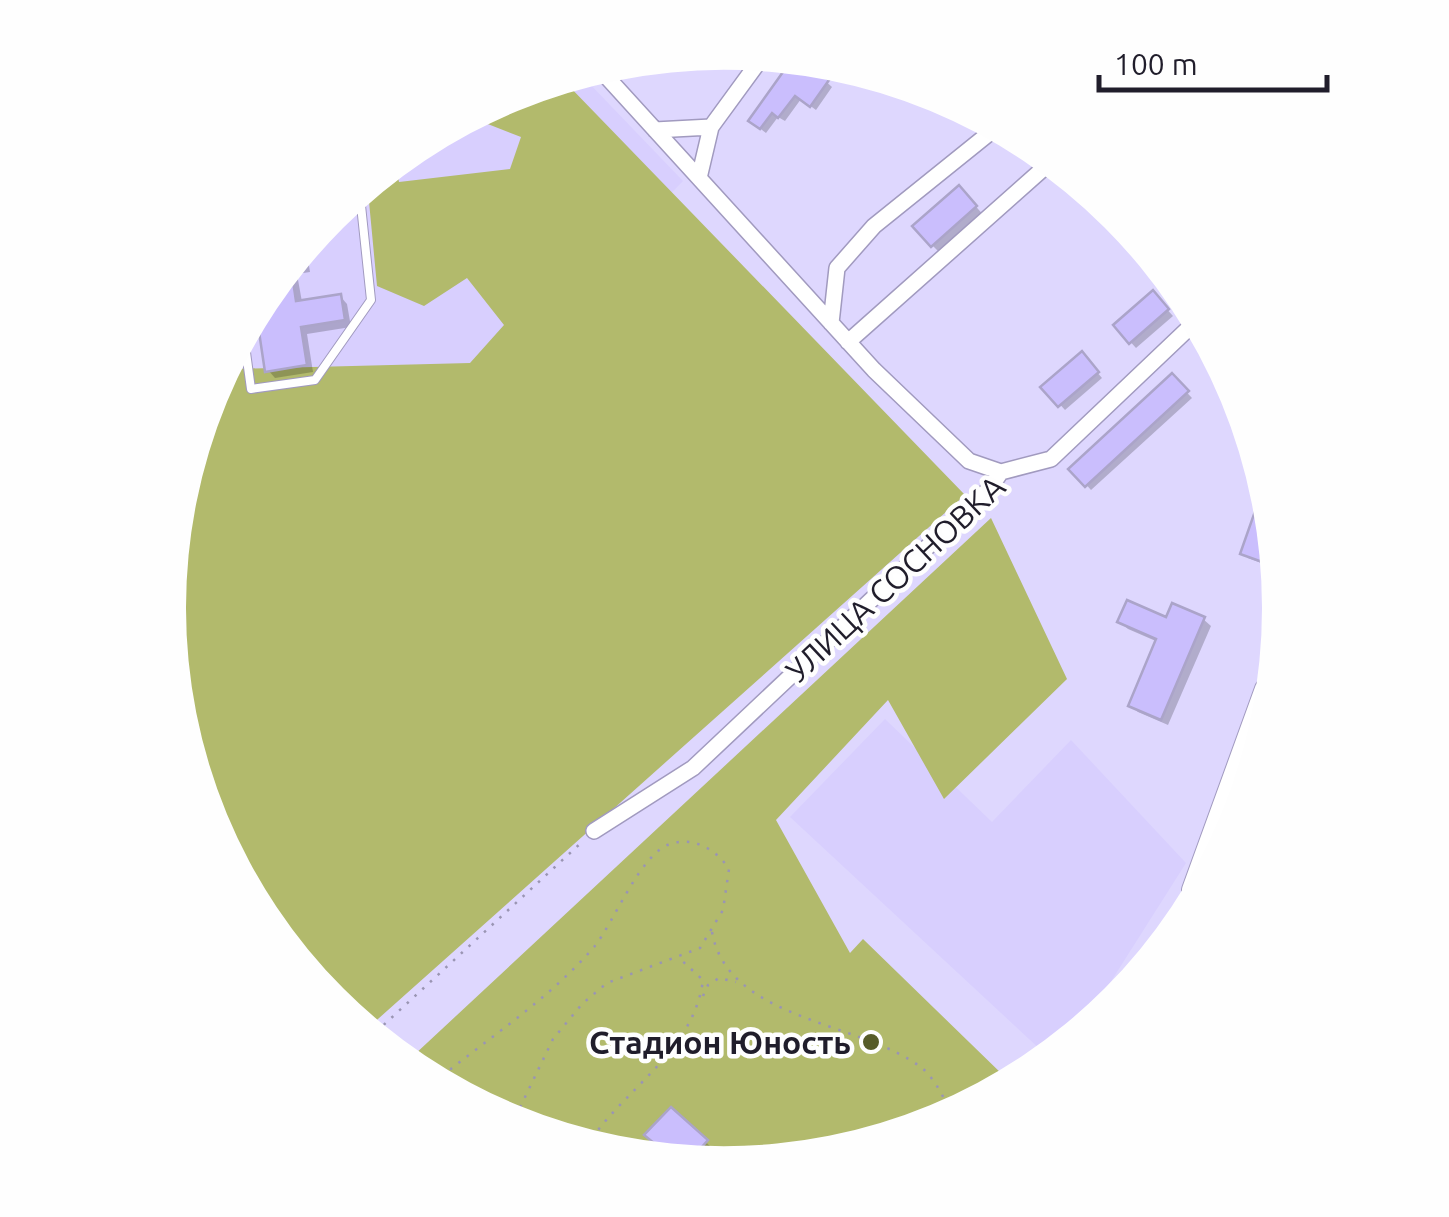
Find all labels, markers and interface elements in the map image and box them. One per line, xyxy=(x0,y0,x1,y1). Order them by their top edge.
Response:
scale bar xyxy=(1099,30,1326,92)
text: 100 m xyxy=(1114,47,1198,81)
street label: УЛИЦА СОСНОВКА xyxy=(778,467,1012,688)
place label: Стадион Юность xyxy=(589,1024,851,1060)
marker: Стадион Юность xyxy=(860,1031,882,1053)

